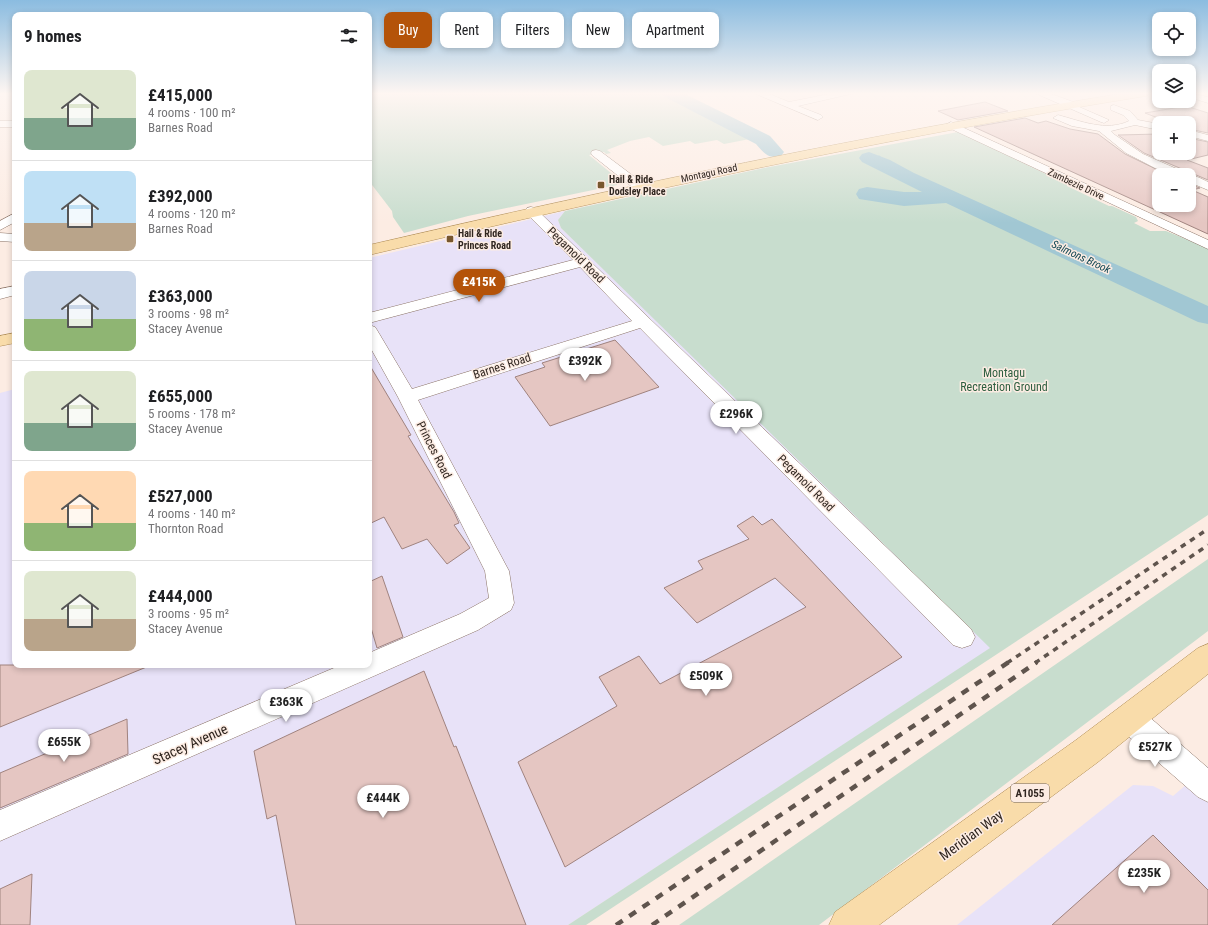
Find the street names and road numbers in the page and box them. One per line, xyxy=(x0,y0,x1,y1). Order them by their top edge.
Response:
street label: Montagu Road xyxy=(680,162,738,184)
street label: Zambezie Drive xyxy=(1046,166,1106,202)
street label: Pegamoid Road xyxy=(544,224,608,286)
street label: Barnes Road xyxy=(471,350,533,382)
street label: Princes Road xyxy=(414,419,454,481)
street label: Pegamoid Road xyxy=(775,452,837,514)
street label: Stacey Avenue xyxy=(150,720,230,768)
road number: A1055 xyxy=(1011,784,1049,802)
street label: Meridian Way xyxy=(936,807,1006,863)

